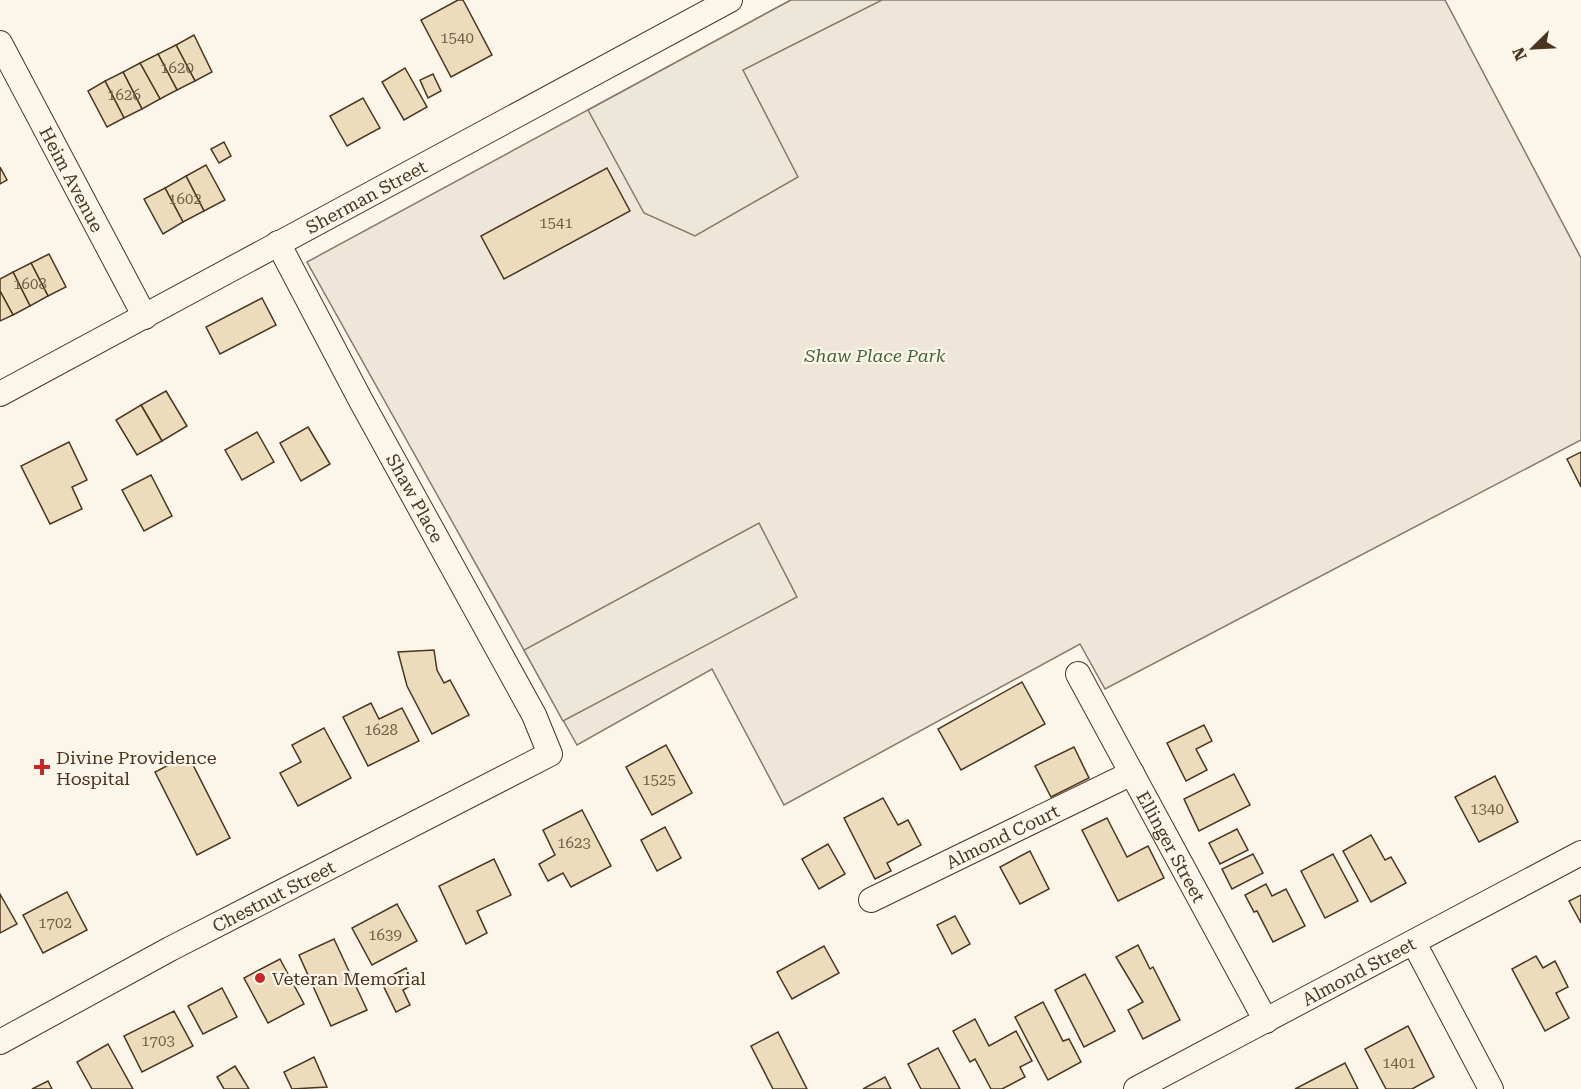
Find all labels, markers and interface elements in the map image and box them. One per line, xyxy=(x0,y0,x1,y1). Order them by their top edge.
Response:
north arrow xyxy=(1503,18,1563,78)
house number: 1540 xyxy=(440,29,474,47)
text: N xyxy=(1509,44,1531,63)
house number: 1620 xyxy=(160,59,194,77)
house number: 1626 xyxy=(107,86,141,104)
street label: Heim Avenue xyxy=(36,123,108,235)
street label: Sherman Street xyxy=(302,155,430,238)
house number: 1602 xyxy=(168,190,202,208)
house number: 1541 xyxy=(539,214,573,232)
house number: 1608 xyxy=(13,275,47,293)
park label: Shaw Place Park xyxy=(804,345,946,366)
street label: Shaw Place xyxy=(382,450,448,546)
house number: 1628 xyxy=(364,721,398,739)
place label: Divine Providence Hospital xyxy=(56,747,217,789)
marker: Divine Providence Hospital xyxy=(33,758,51,776)
house number: 1525 xyxy=(642,771,676,789)
street label: Ellinger Street xyxy=(1133,787,1210,906)
street label: Almond Court xyxy=(942,800,1063,873)
house number: 1340 xyxy=(1470,800,1504,818)
house number: 1623 xyxy=(557,834,591,852)
street label: Chestnut Street xyxy=(208,856,339,936)
house number: 1702 xyxy=(38,914,72,932)
house number: 1639 xyxy=(368,926,402,944)
street label: Almond Street xyxy=(1298,932,1419,1010)
place label: Veteran Memorial xyxy=(272,968,426,989)
marker: Veteran Memorial xyxy=(253,971,267,985)
house number: 1703 xyxy=(141,1032,175,1050)
house number: 1401 xyxy=(1382,1054,1416,1072)

